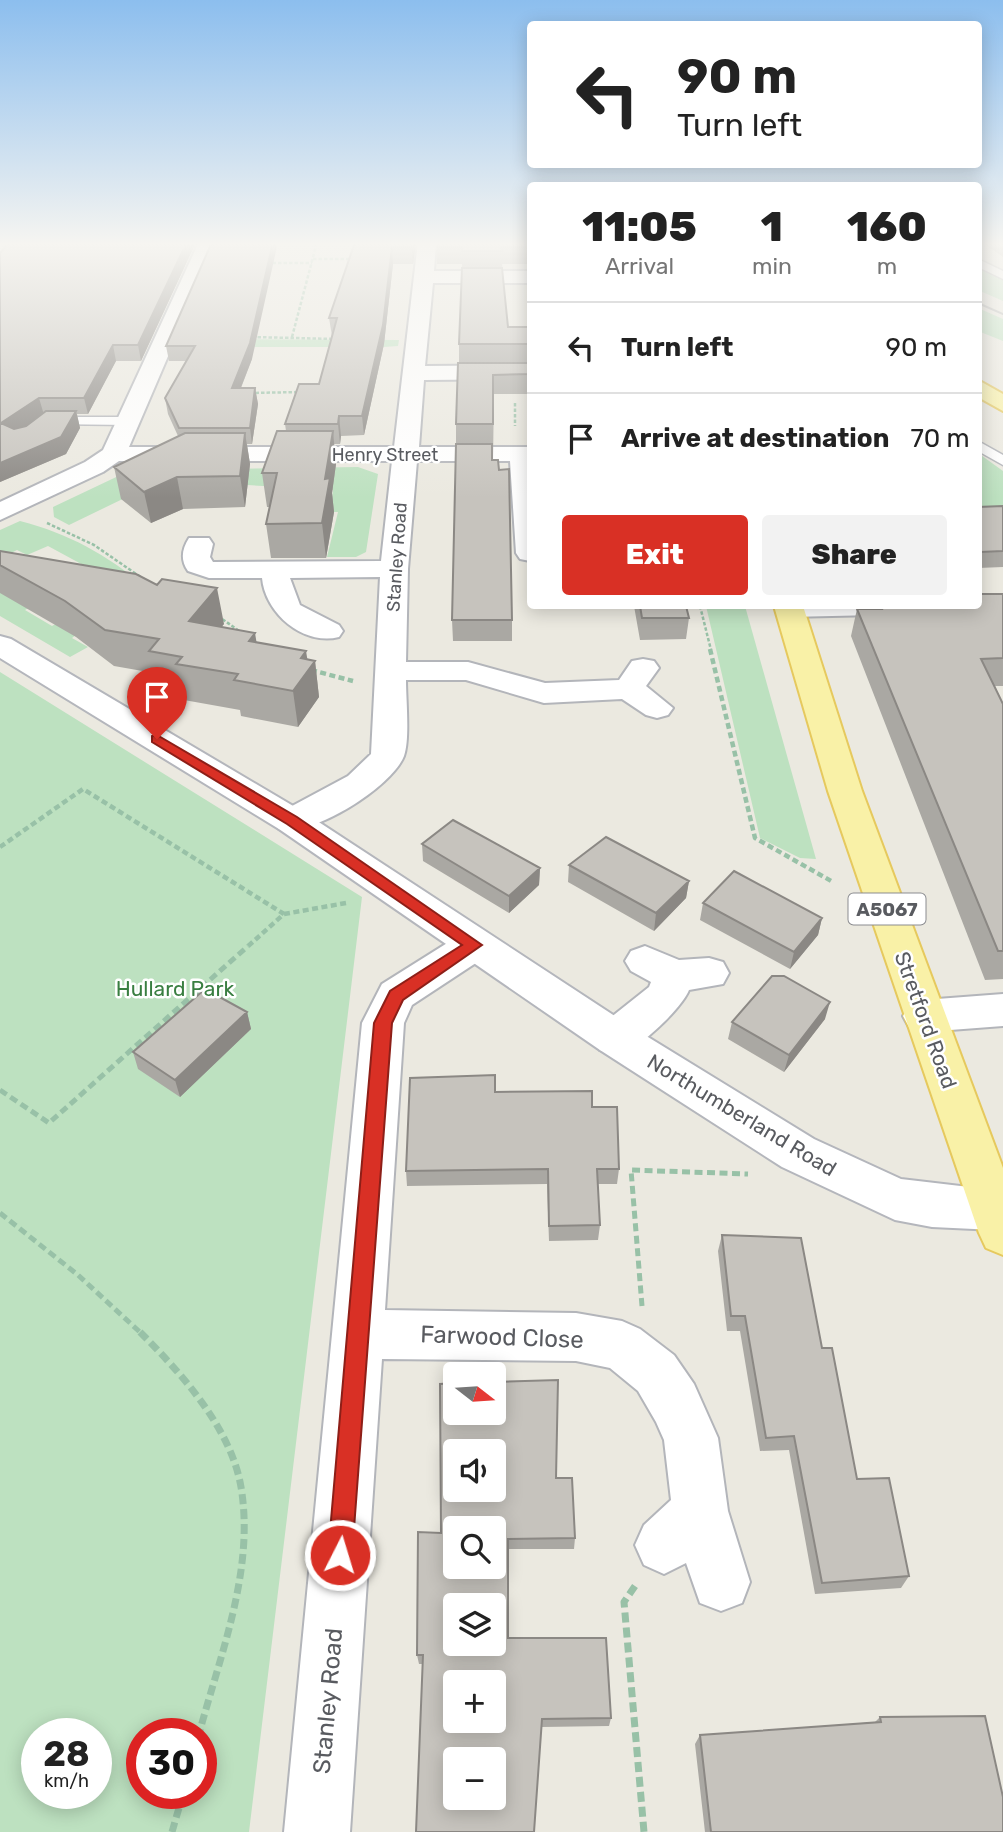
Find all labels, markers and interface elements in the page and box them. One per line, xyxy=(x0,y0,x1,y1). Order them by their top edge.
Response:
text: 90 m xyxy=(677,47,797,105)
icon: left xyxy=(562,49,653,140)
text: Turn left xyxy=(677,106,802,144)
text: 11:05 xyxy=(582,202,697,252)
text: 1 xyxy=(761,202,783,252)
text: 160 xyxy=(847,202,927,252)
text: Arrival xyxy=(605,252,674,280)
text: min xyxy=(752,252,792,280)
text: m xyxy=(877,252,897,280)
icon: left xyxy=(562,329,600,367)
text: Turn left xyxy=(621,332,733,363)
text: 90 m xyxy=(886,332,947,363)
icon: arrive xyxy=(562,420,600,458)
text: Arrive at destination xyxy=(621,423,889,454)
text: 70 m xyxy=(910,423,970,454)
street label: Henry Street xyxy=(332,444,438,466)
street label: Stanley Road xyxy=(382,502,412,612)
button: Exit xyxy=(562,515,748,595)
button: Share xyxy=(762,515,947,595)
pin xyxy=(127,667,187,739)
icon: arrive xyxy=(138,678,176,716)
road number: A5067 xyxy=(848,894,926,925)
street label: Stretford Road xyxy=(890,948,962,1092)
park label: Hullard Park xyxy=(116,976,234,1001)
street label: Northumberland Road xyxy=(643,1049,841,1181)
street label: Farwood Close xyxy=(420,1320,584,1354)
north arrow xyxy=(443,1362,506,1424)
map controls xyxy=(443,1362,506,1810)
button: sound xyxy=(443,1439,506,1502)
button: search xyxy=(443,1516,506,1579)
position arrow xyxy=(303,1518,377,1592)
button: layers xyxy=(443,1593,506,1656)
street label: Stanley Road xyxy=(308,1627,348,1775)
button: + xyxy=(443,1670,506,1733)
speed limit sign: 30 xyxy=(126,1718,217,1809)
text: 28 xyxy=(43,1733,90,1775)
button: − xyxy=(443,1747,506,1810)
text: km/h xyxy=(44,1770,89,1792)

